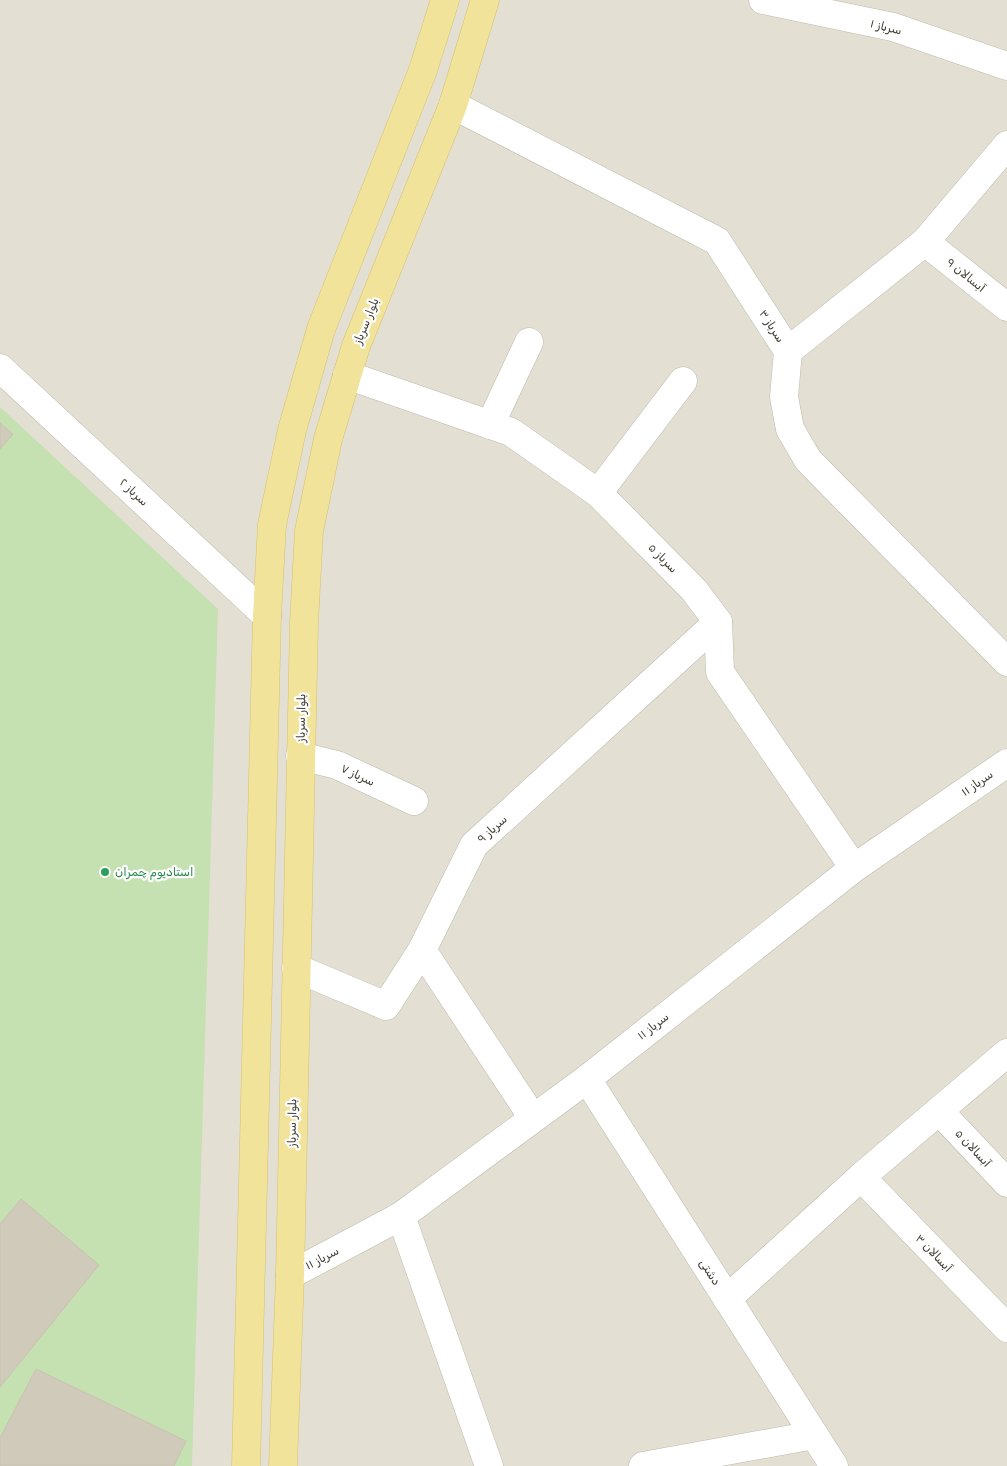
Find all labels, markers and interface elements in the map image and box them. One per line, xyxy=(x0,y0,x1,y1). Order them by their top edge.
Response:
street label: سرباز ۱ xyxy=(868,16,903,39)
street label: آبسالان ۹ xyxy=(944,255,989,295)
street label: بلوار سرباز xyxy=(350,296,383,348)
street label: سرباز ۳ xyxy=(755,307,788,346)
street label: سرباز ۲ xyxy=(116,475,151,510)
street label: سرباز ۵ xyxy=(645,540,681,576)
street label: بلوار سرباز xyxy=(294,694,309,743)
street label: سرباز ۷ xyxy=(338,761,377,790)
street label: سرباز ۱۱ xyxy=(958,767,996,800)
street label: سرباز ۹ xyxy=(474,812,511,847)
place label: استادیوم چمران xyxy=(115,865,193,881)
marker: استادیوم چمران xyxy=(99,866,111,878)
street label: سرباز ۱۱ xyxy=(635,1009,672,1043)
street label: بلوار سرباز xyxy=(285,1099,300,1148)
street label: آبسالان ۵ xyxy=(952,1126,994,1170)
street label: آبسالان ۳ xyxy=(913,1231,956,1275)
street label: سرباز ۱۱ xyxy=(303,1243,342,1273)
street label: دشتی xyxy=(696,1256,724,1289)

